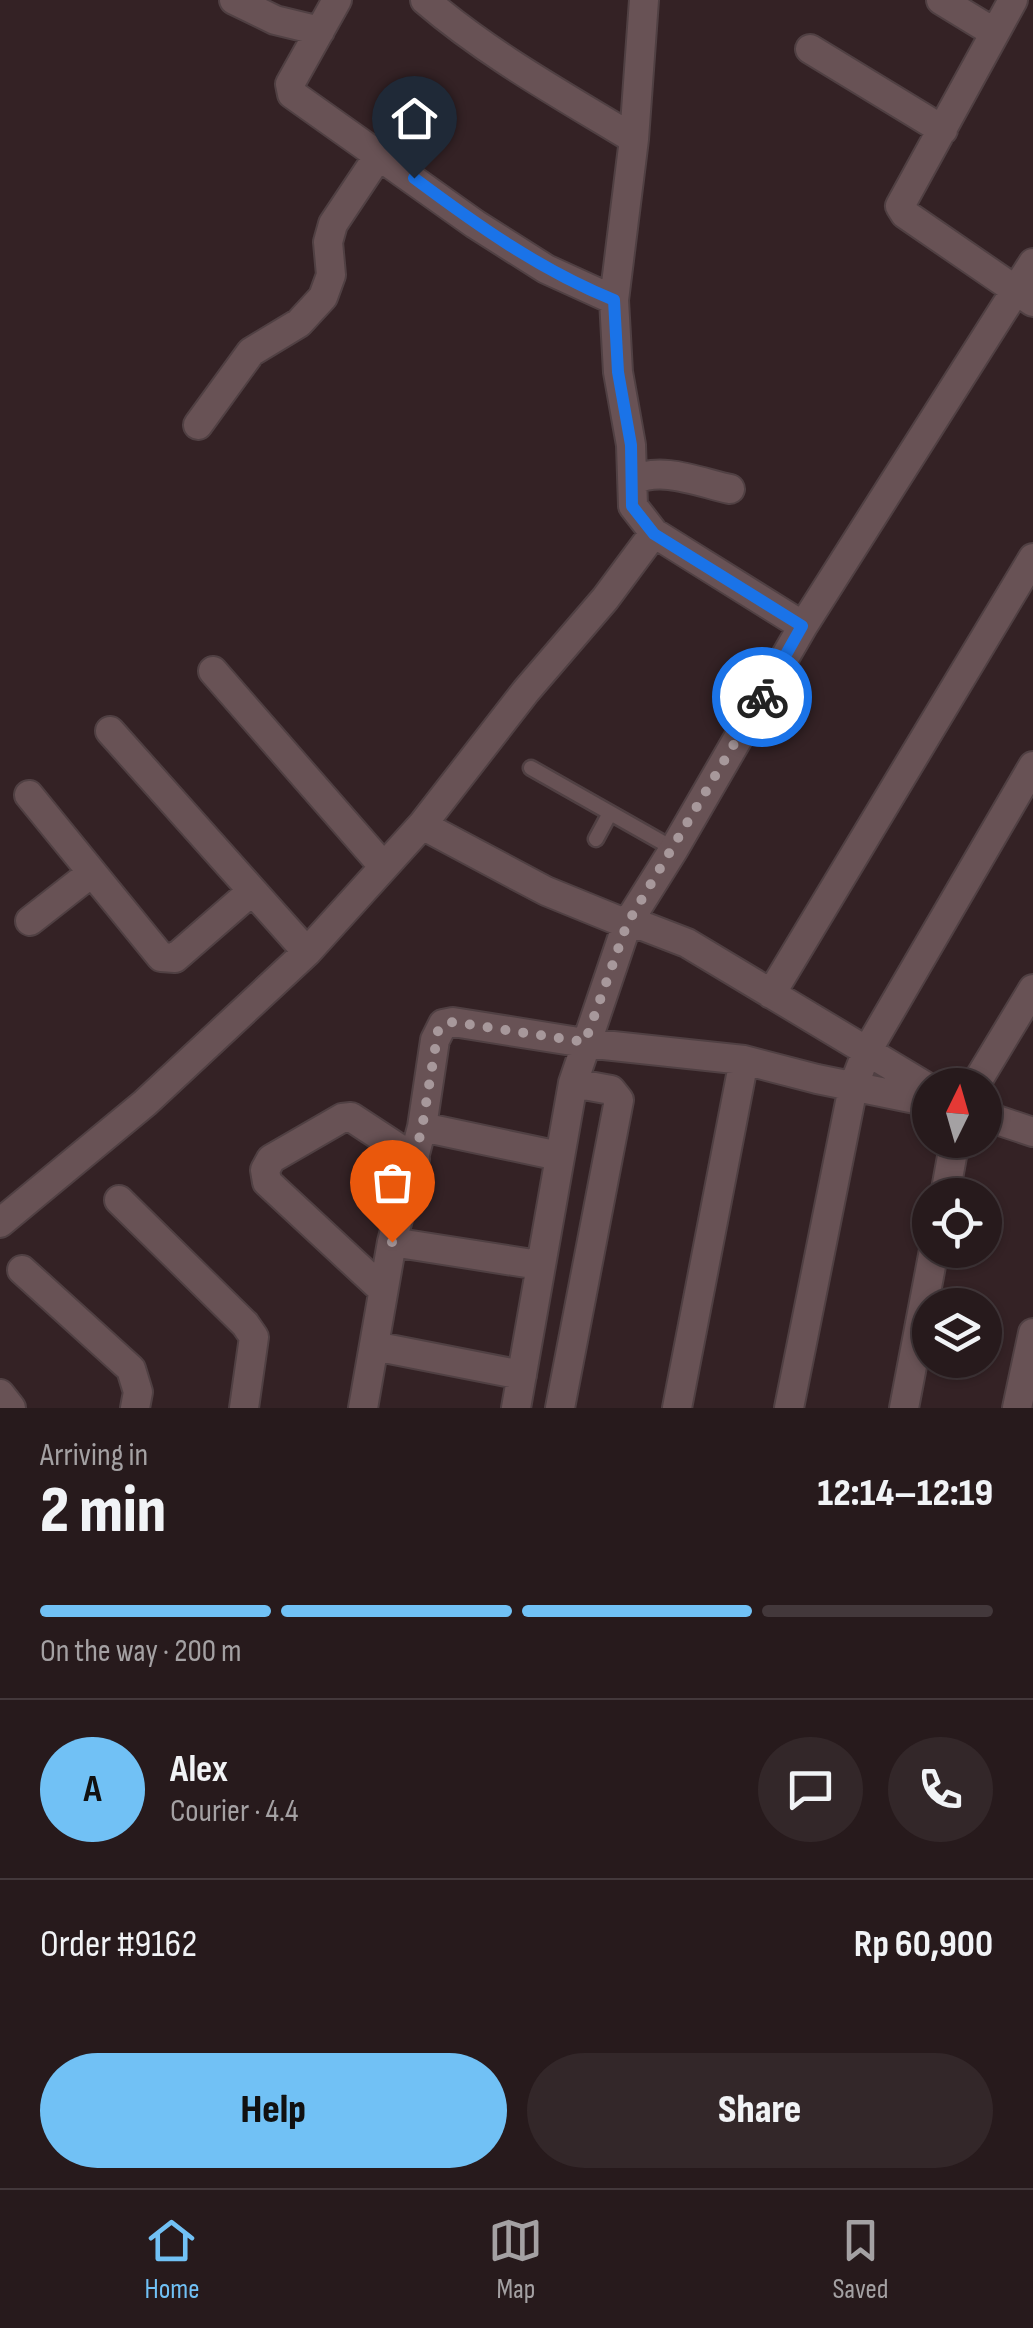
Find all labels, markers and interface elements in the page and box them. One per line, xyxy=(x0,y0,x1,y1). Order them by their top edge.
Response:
pin xyxy=(372,76,457,179)
icon: home xyxy=(387,91,442,146)
courier xyxy=(712,647,812,747)
icon: bike xyxy=(735,670,790,725)
north arrow xyxy=(912,1068,1002,1158)
map controls xyxy=(912,1068,1002,1378)
pin xyxy=(350,1140,435,1243)
icon: bag xyxy=(365,1155,420,1210)
button: locate xyxy=(912,1178,1002,1268)
button: layers xyxy=(912,1288,1002,1378)
text: Arriving in xyxy=(40,1436,148,1475)
text: 12:14–12:19 xyxy=(818,1471,993,1516)
text: 2 min xyxy=(40,1473,166,1551)
text: On the way · 200 m xyxy=(40,1632,242,1671)
button: chat xyxy=(758,1737,863,1842)
button: phone xyxy=(888,1737,993,1842)
text: Alex xyxy=(170,1747,228,1792)
text: A xyxy=(83,1767,102,1812)
text: Courier · 4.4 xyxy=(170,1792,298,1831)
text: Order #9162 xyxy=(40,1922,197,1967)
text: Rp 60,900 xyxy=(854,1922,993,1967)
button: Help xyxy=(40,2053,507,2168)
button: Share xyxy=(527,2053,993,2168)
tab: Home xyxy=(144,2213,200,2306)
tab: Map xyxy=(488,2213,543,2306)
tab: Saved xyxy=(832,2213,889,2306)

